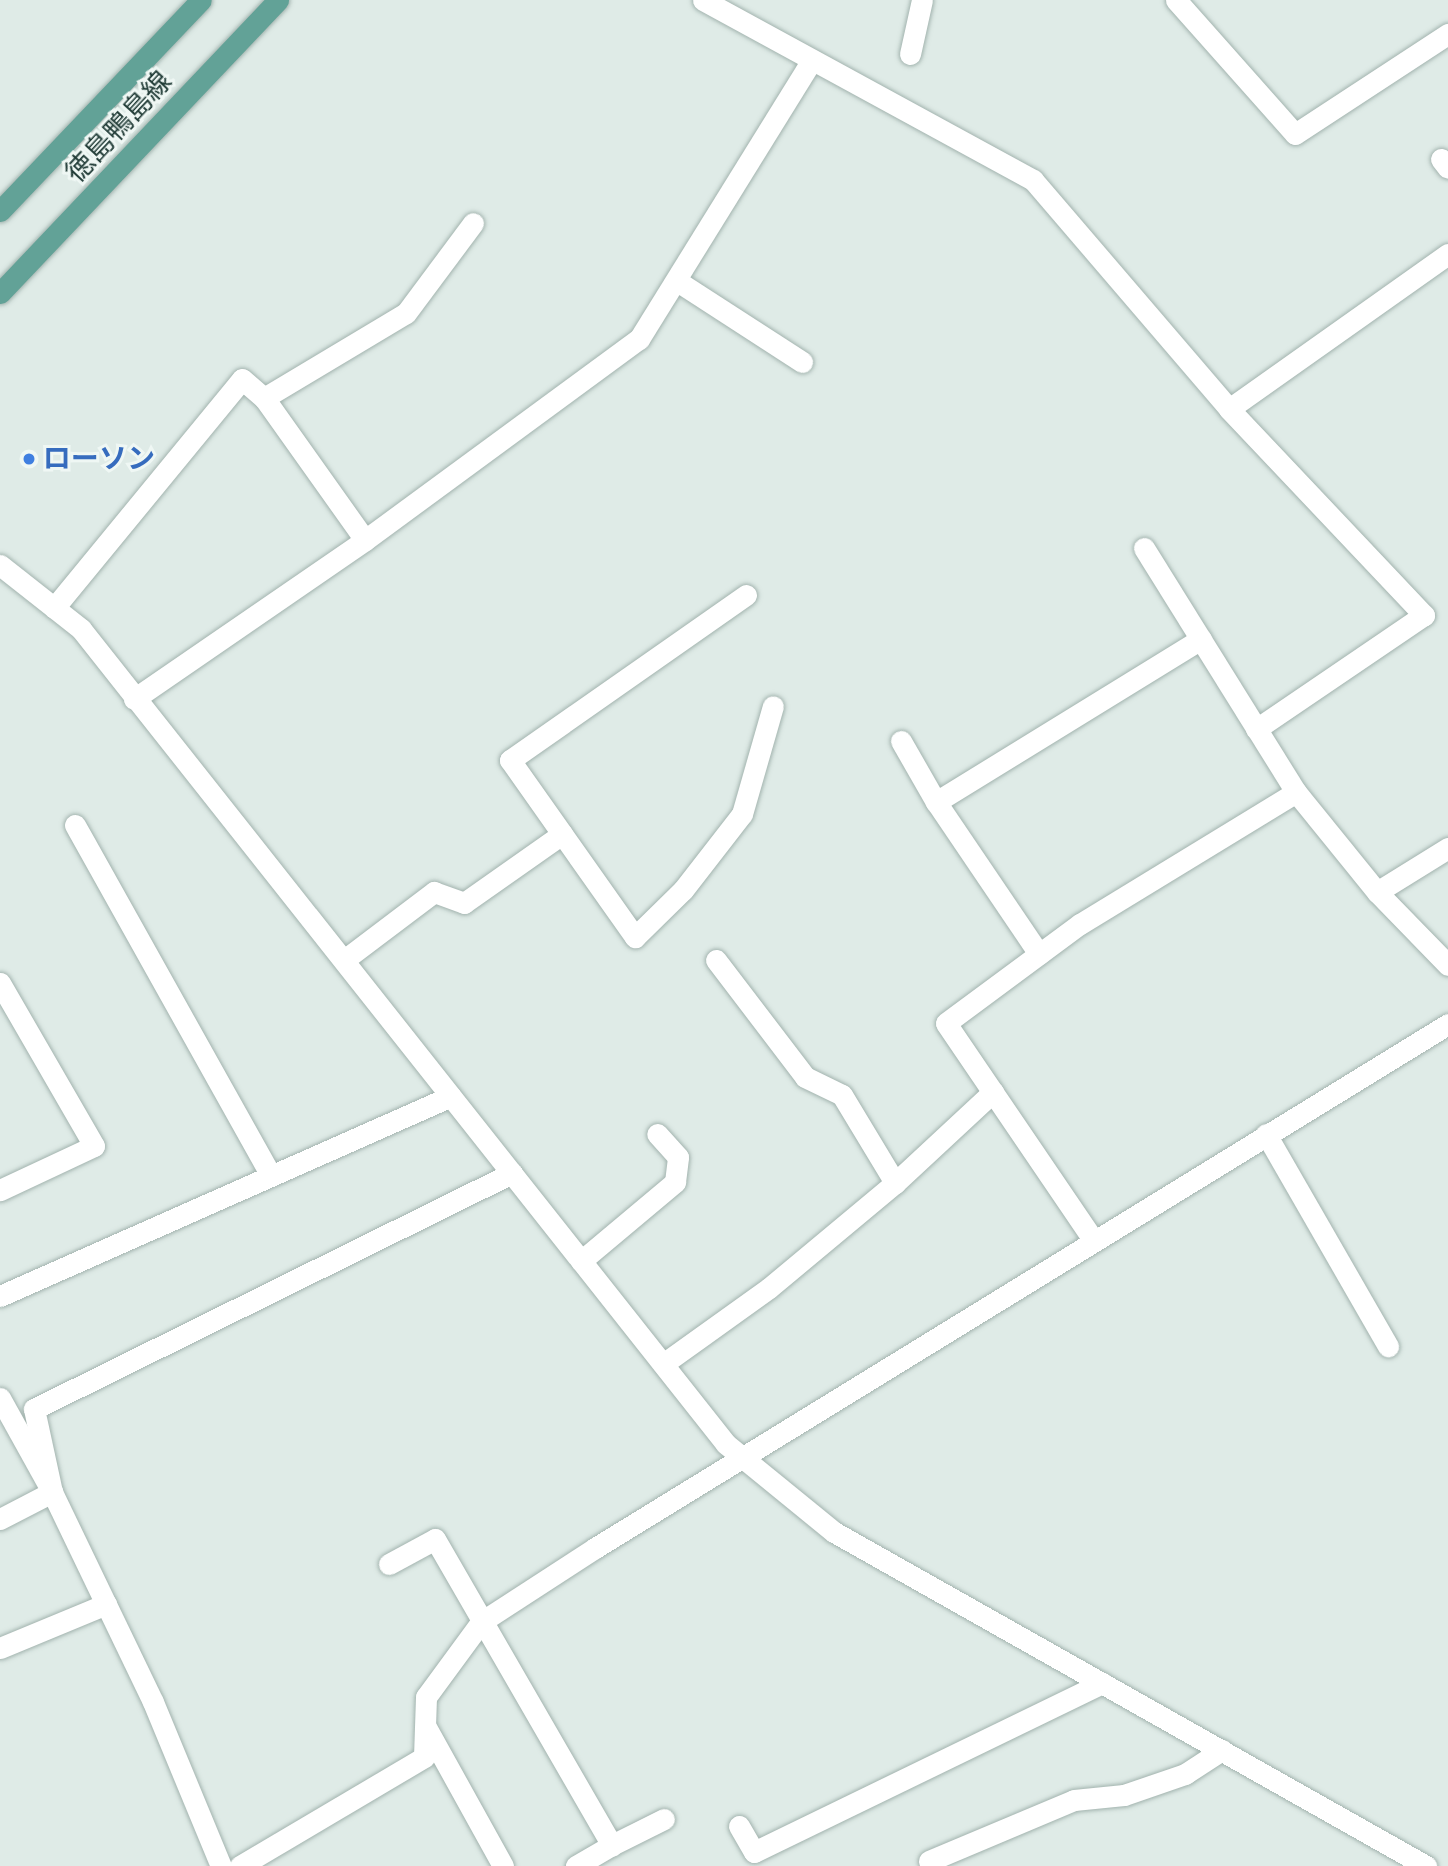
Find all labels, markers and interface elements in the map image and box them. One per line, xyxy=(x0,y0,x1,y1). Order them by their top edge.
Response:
street label: 徳島鴨島線 xyxy=(59,64,179,190)
place label: ローソン xyxy=(43,442,155,476)
marker: ローソン xyxy=(21,451,37,467)

